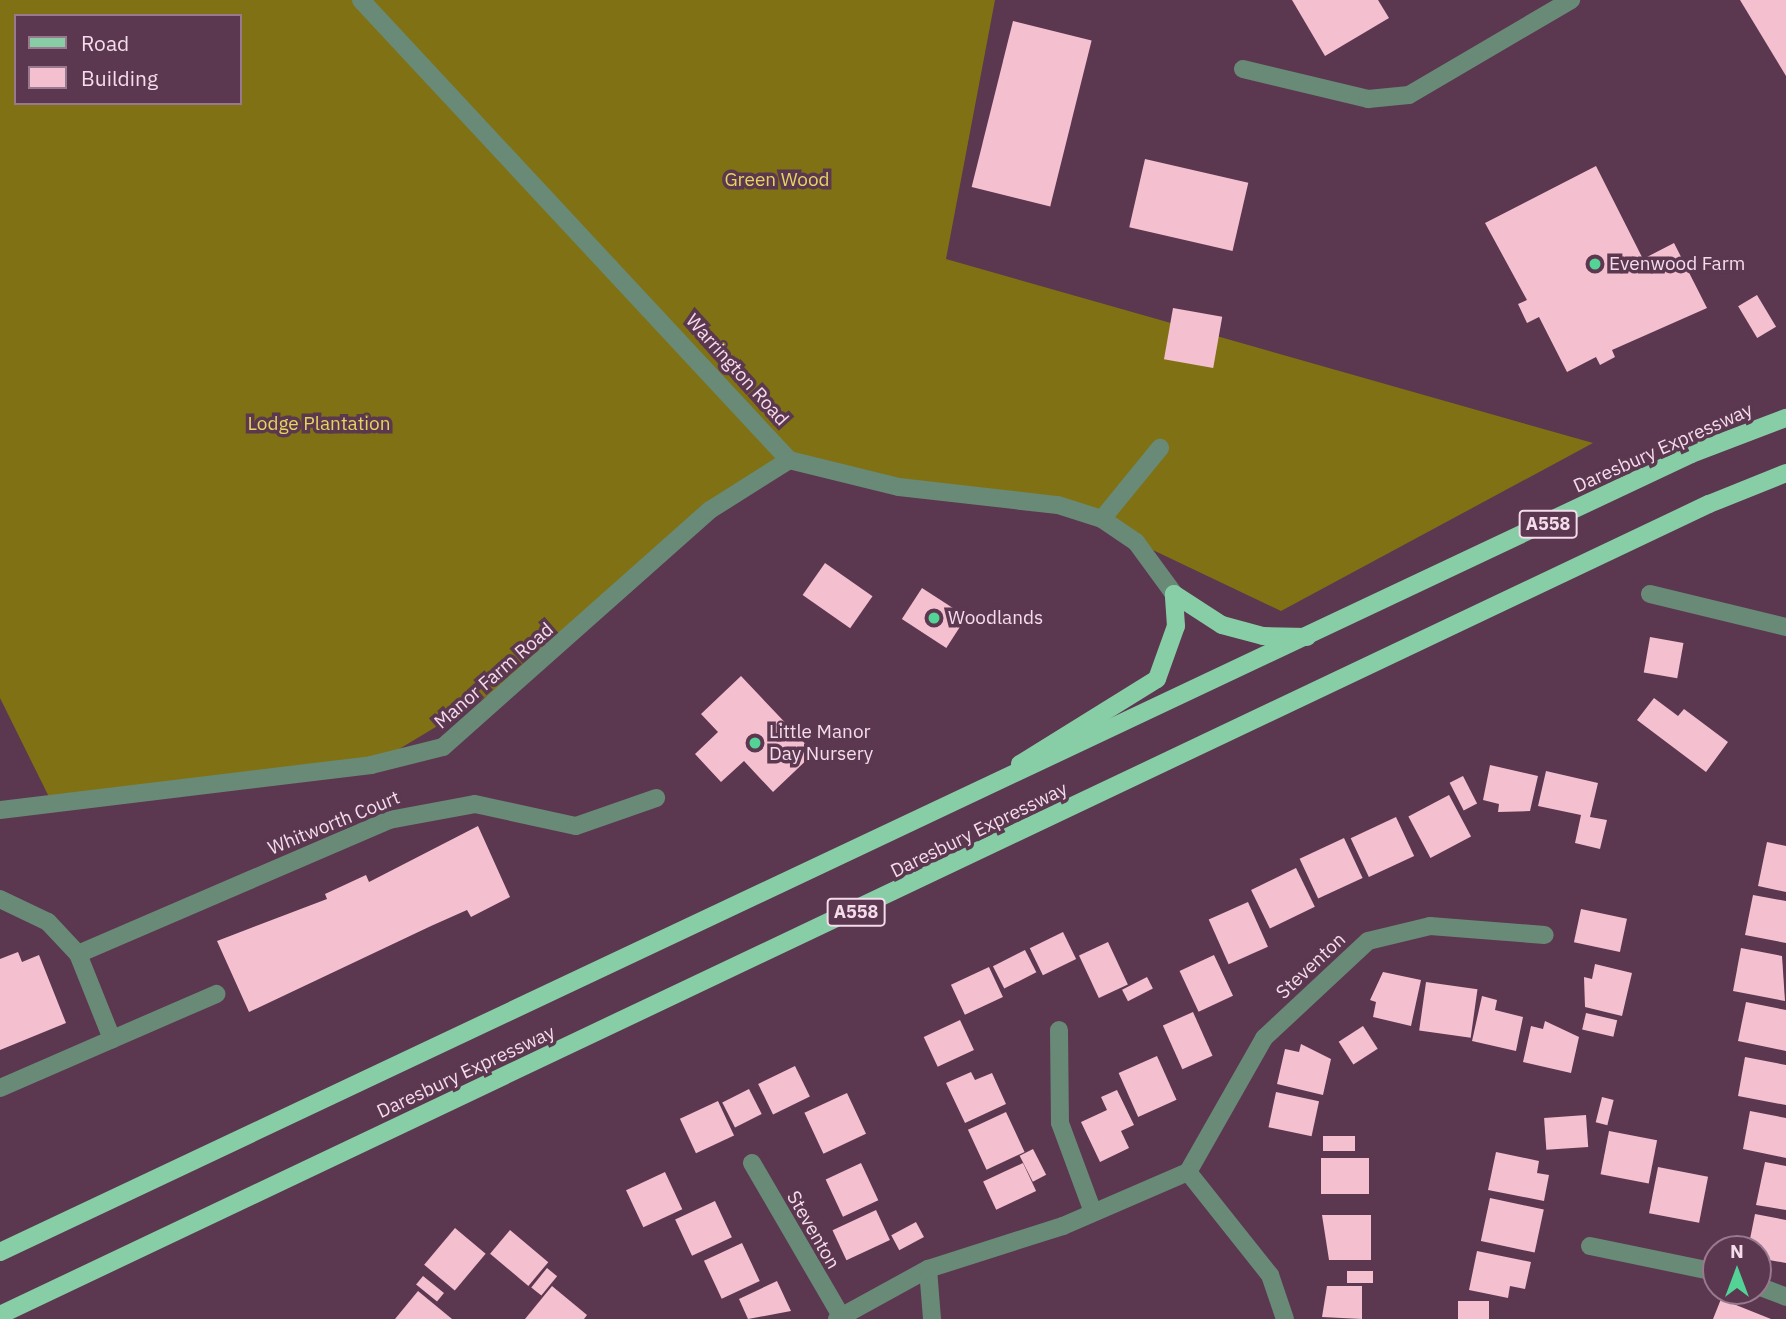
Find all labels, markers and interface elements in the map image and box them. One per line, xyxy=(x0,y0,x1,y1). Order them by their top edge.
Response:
legend xyxy=(14,14,242,105)
text: Road xyxy=(81,29,129,57)
text: Building xyxy=(81,64,158,92)
park label: Green Wood xyxy=(724,169,830,191)
place label: Evenwood Farm xyxy=(1609,253,1745,275)
marker: Evenwood Farm xyxy=(1587,256,1603,272)
street label: Warrington Road xyxy=(681,309,793,431)
street label: Daresbury Expressway xyxy=(1570,398,1756,498)
park label: Lodge Plantation xyxy=(247,413,391,435)
road number: A558 xyxy=(1518,510,1578,538)
place label: Woodlands xyxy=(948,607,1043,629)
marker: Woodlands xyxy=(926,610,942,626)
street label: Manor Farm Road xyxy=(430,618,558,734)
place label: Little Manor Day Nursery xyxy=(769,721,873,765)
marker: Little Manor Day Nursery xyxy=(747,735,763,751)
street label: Daresbury Expressway xyxy=(887,777,1071,883)
street label: Whitworth Court xyxy=(265,786,403,860)
road number: A558 xyxy=(826,897,886,926)
street label: Steventon xyxy=(1272,928,1350,1004)
street label: Daresbury Expressway xyxy=(373,1021,559,1123)
street label: Steventon xyxy=(782,1187,844,1273)
north arrow xyxy=(1702,1235,1772,1305)
text: N xyxy=(1730,1239,1744,1263)

